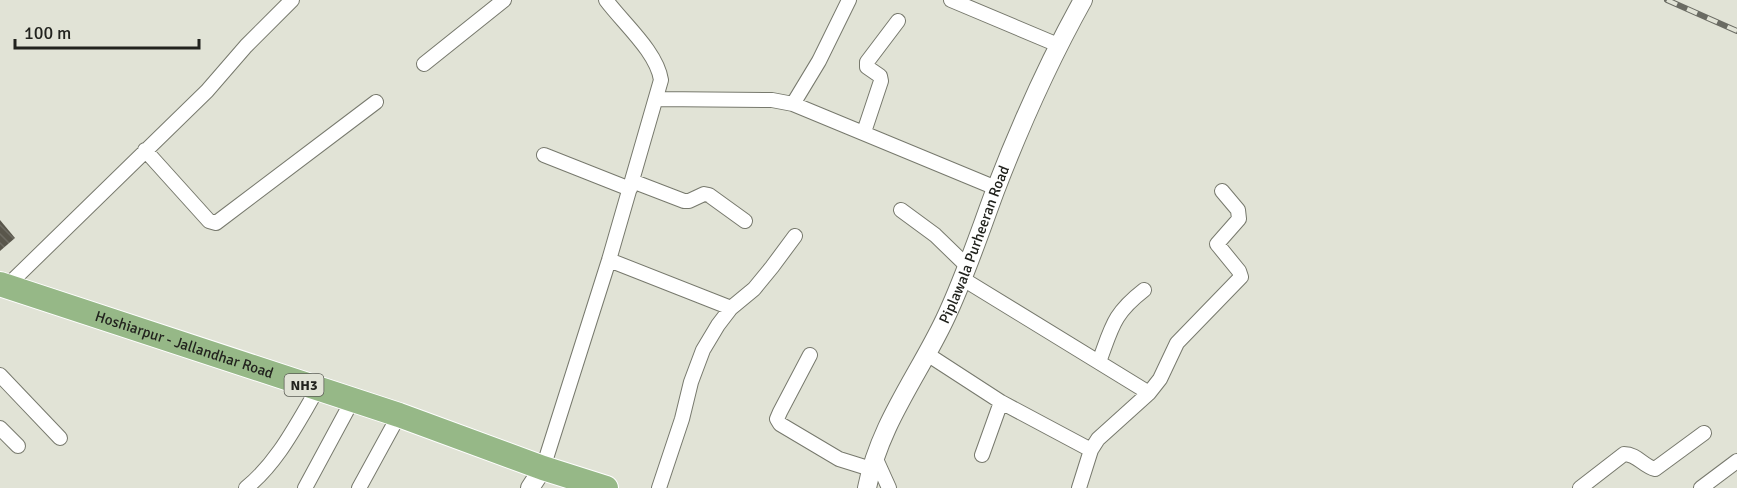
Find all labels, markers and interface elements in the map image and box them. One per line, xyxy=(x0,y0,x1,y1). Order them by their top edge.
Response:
scale bar xyxy=(15,12,200,50)
text: 100 m xyxy=(24,22,71,44)
street label: Piplawala Purheeran Road xyxy=(935,163,1013,326)
street label: Hoshiarpur - Jallandhar Road xyxy=(93,307,276,382)
road number: NH3 xyxy=(284,374,324,396)

